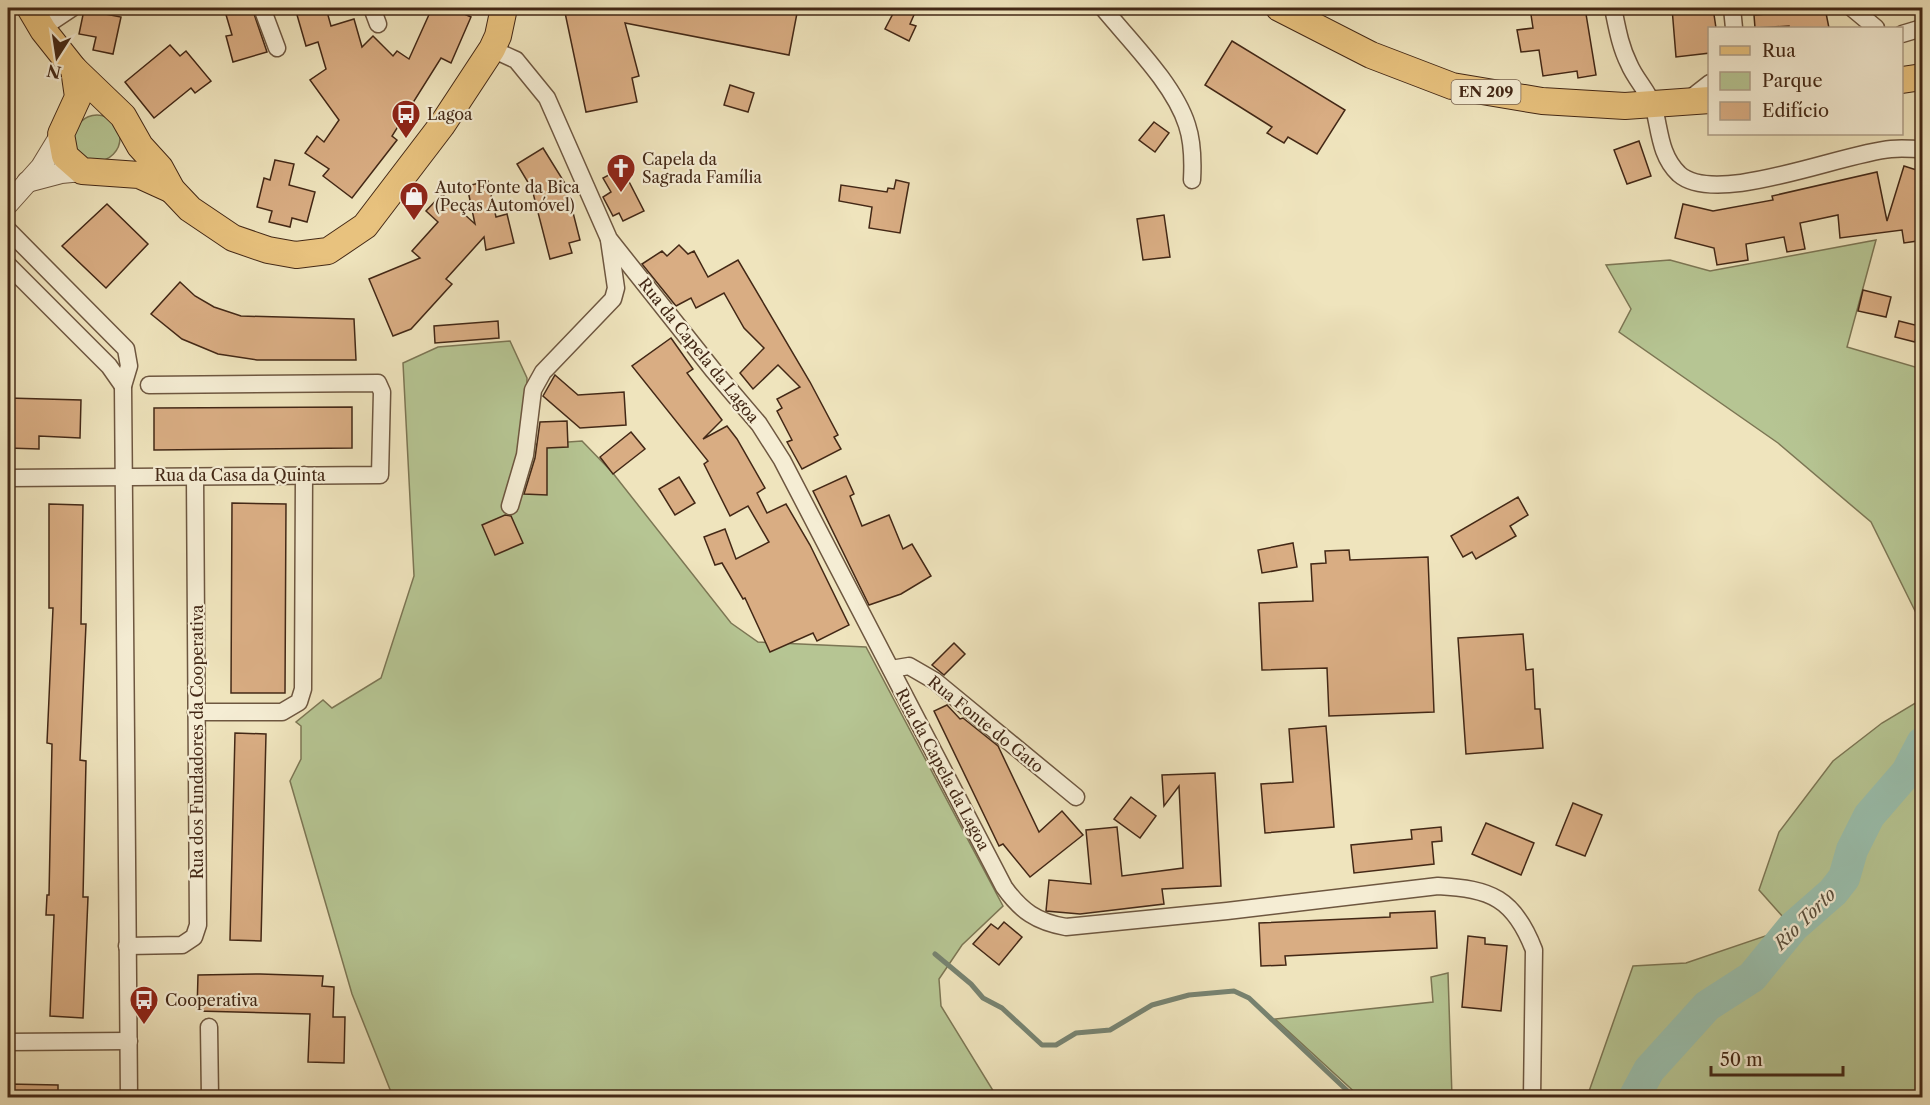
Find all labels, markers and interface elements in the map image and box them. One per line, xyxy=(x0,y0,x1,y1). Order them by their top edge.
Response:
north arrow xyxy=(27,27,87,87)
legend xyxy=(1708,27,1903,135)
text: Rua xyxy=(1762,40,1796,62)
text: N xyxy=(45,60,63,83)
text: Parque xyxy=(1762,70,1823,92)
road number: EN 209 xyxy=(1452,80,1520,104)
bus stop icon: Lagoa xyxy=(390,98,422,140)
text: Edifício xyxy=(1762,100,1829,122)
place label: Lagoa xyxy=(427,104,473,124)
place label: Capela da Sagrada Família xyxy=(642,149,762,187)
church icon: Capela da Sagrada Família xyxy=(605,152,637,194)
place label: Auto Fonte da Bica (Peças Automóvel) xyxy=(434,177,580,215)
shop icon: Auto Fonte da Bica (Peças Automóvel) xyxy=(398,180,430,222)
street label: Rua da Capela da Lagoa xyxy=(634,273,764,427)
street label: Rua da Casa da Quinta xyxy=(155,465,326,485)
street label: Rua dos Fundadores da Cooperativa xyxy=(187,604,207,879)
street label: Rua Fonte do Gato xyxy=(924,671,1048,777)
street label: Rua da Capela da Lagoa xyxy=(892,684,995,854)
water label: Rio Torto xyxy=(1768,883,1841,956)
bus stop icon: Cooperativa xyxy=(128,984,160,1026)
place label: Cooperativa xyxy=(165,990,258,1010)
scale bar xyxy=(1711,1039,1843,1077)
text: 50 m xyxy=(1720,1049,1763,1071)

